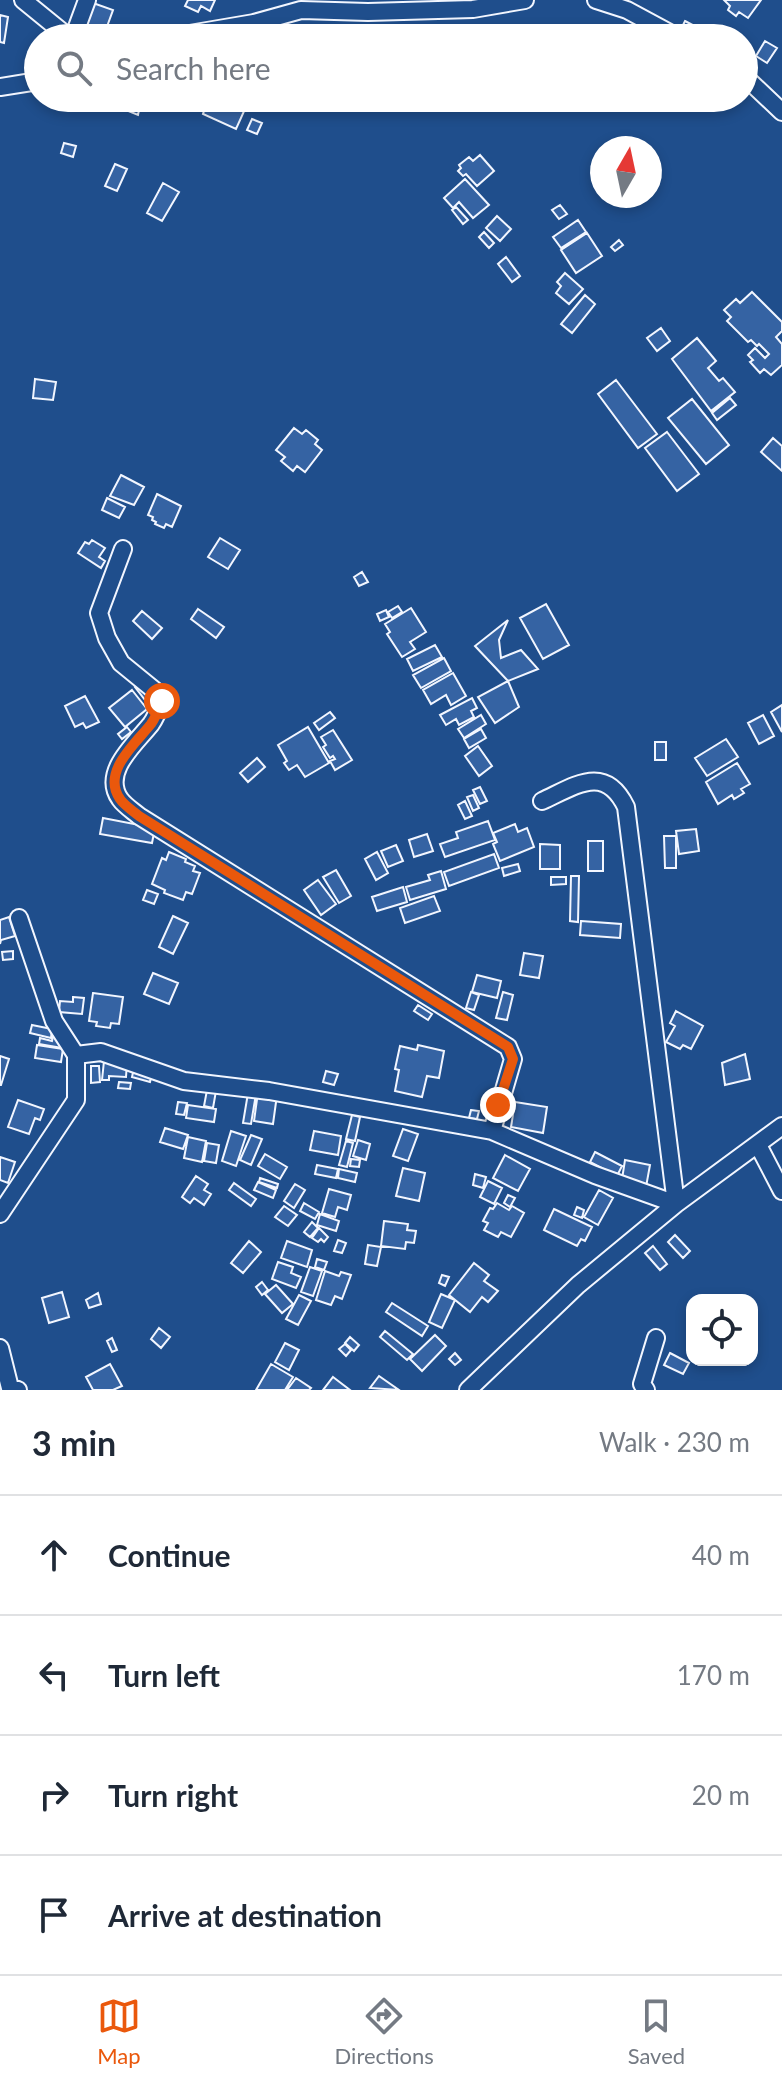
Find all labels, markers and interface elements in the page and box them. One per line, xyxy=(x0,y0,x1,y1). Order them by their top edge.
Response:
search box xyxy=(24,24,758,112)
icon: search xyxy=(52,46,96,90)
text: Search here xyxy=(116,50,271,86)
north arrow xyxy=(590,136,662,208)
route start xyxy=(144,683,180,719)
route end xyxy=(480,1087,516,1123)
map controls xyxy=(686,1294,758,1366)
button: locate xyxy=(686,1294,758,1366)
text: 3 min xyxy=(32,1422,116,1463)
text: Walk · 230 m xyxy=(599,1426,750,1458)
icon: ahead xyxy=(32,1533,76,1577)
text: Continue xyxy=(108,1537,231,1573)
text: 40 m xyxy=(692,1539,750,1571)
icon: left xyxy=(32,1653,76,1697)
text: Turn left xyxy=(108,1657,220,1693)
text: 170 m xyxy=(677,1659,750,1691)
icon: right xyxy=(32,1773,76,1817)
text: Turn right xyxy=(108,1777,238,1813)
text: 20 m xyxy=(692,1779,750,1811)
icon: arrive xyxy=(32,1893,76,1937)
text: Arrive at destination xyxy=(108,1897,382,1933)
tab: Map xyxy=(97,1994,141,2069)
tab: Directions xyxy=(335,1994,434,2069)
tab: Saved xyxy=(628,1994,685,2069)

